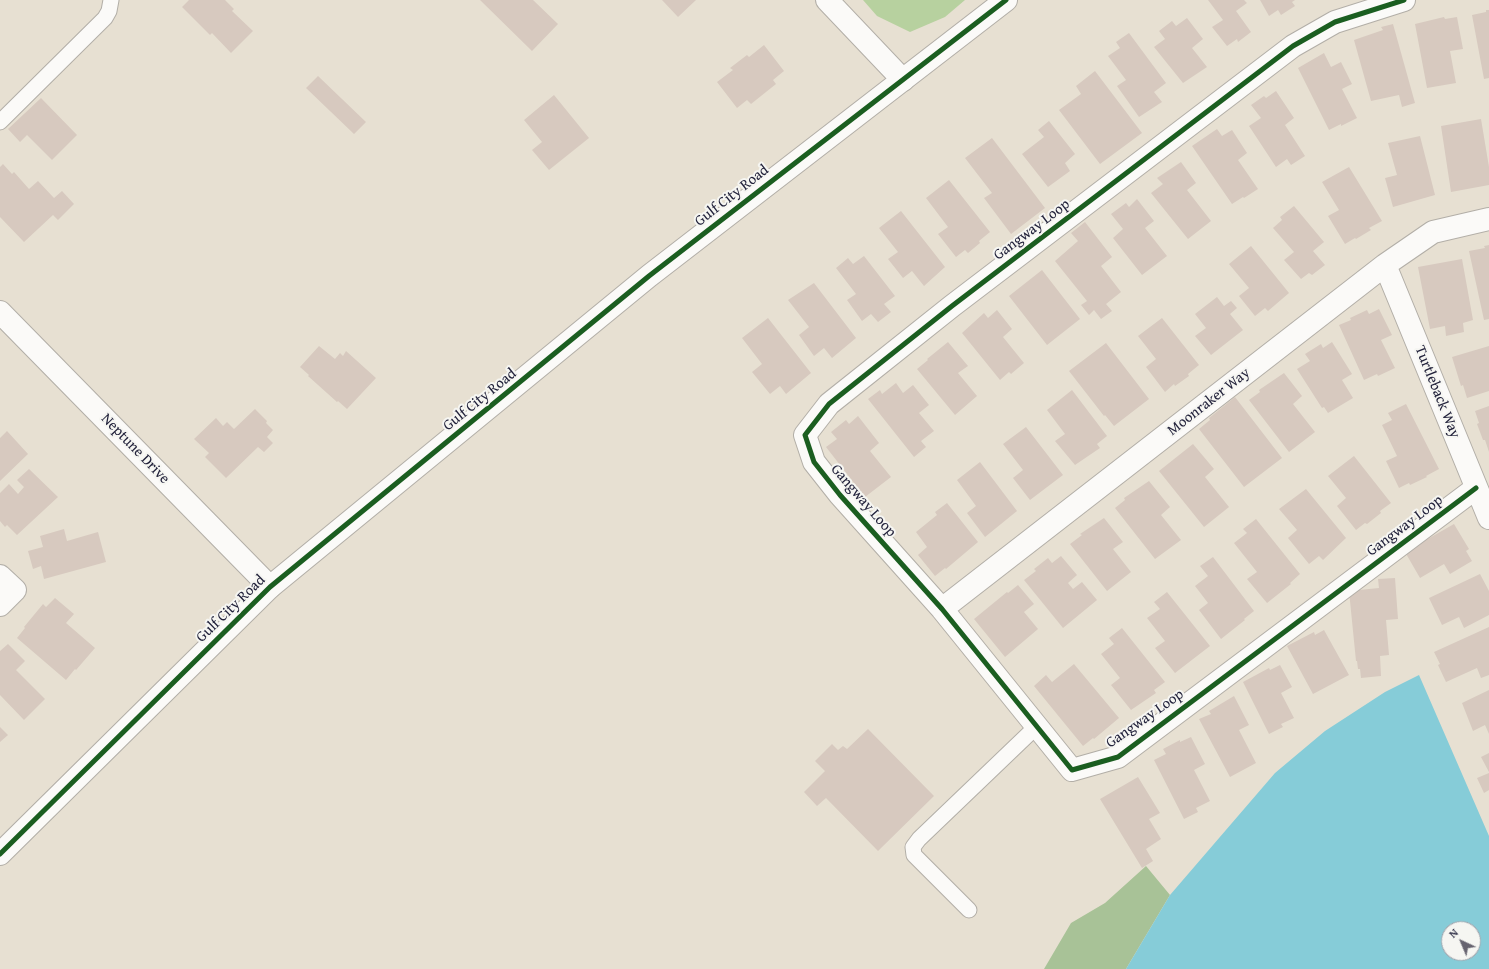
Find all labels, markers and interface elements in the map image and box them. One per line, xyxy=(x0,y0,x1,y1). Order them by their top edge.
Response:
street label: Gulf City Road xyxy=(691,161,773,231)
street label: Gangway Loop xyxy=(990,195,1074,265)
street label: Turtleback Way xyxy=(1410,343,1464,441)
street label: Moonraker Way xyxy=(1164,364,1254,440)
street label: Gulf City Road xyxy=(440,365,520,435)
street label: Neptune Drive xyxy=(97,410,173,488)
street label: Gangway Loop xyxy=(826,461,900,541)
street label: Gangway Loop xyxy=(1363,491,1447,561)
street label: Gulf City Road xyxy=(193,572,269,646)
street label: Gangway Loop xyxy=(1103,686,1187,752)
north arrow xyxy=(1441,921,1481,961)
text: N xyxy=(1445,925,1462,941)

